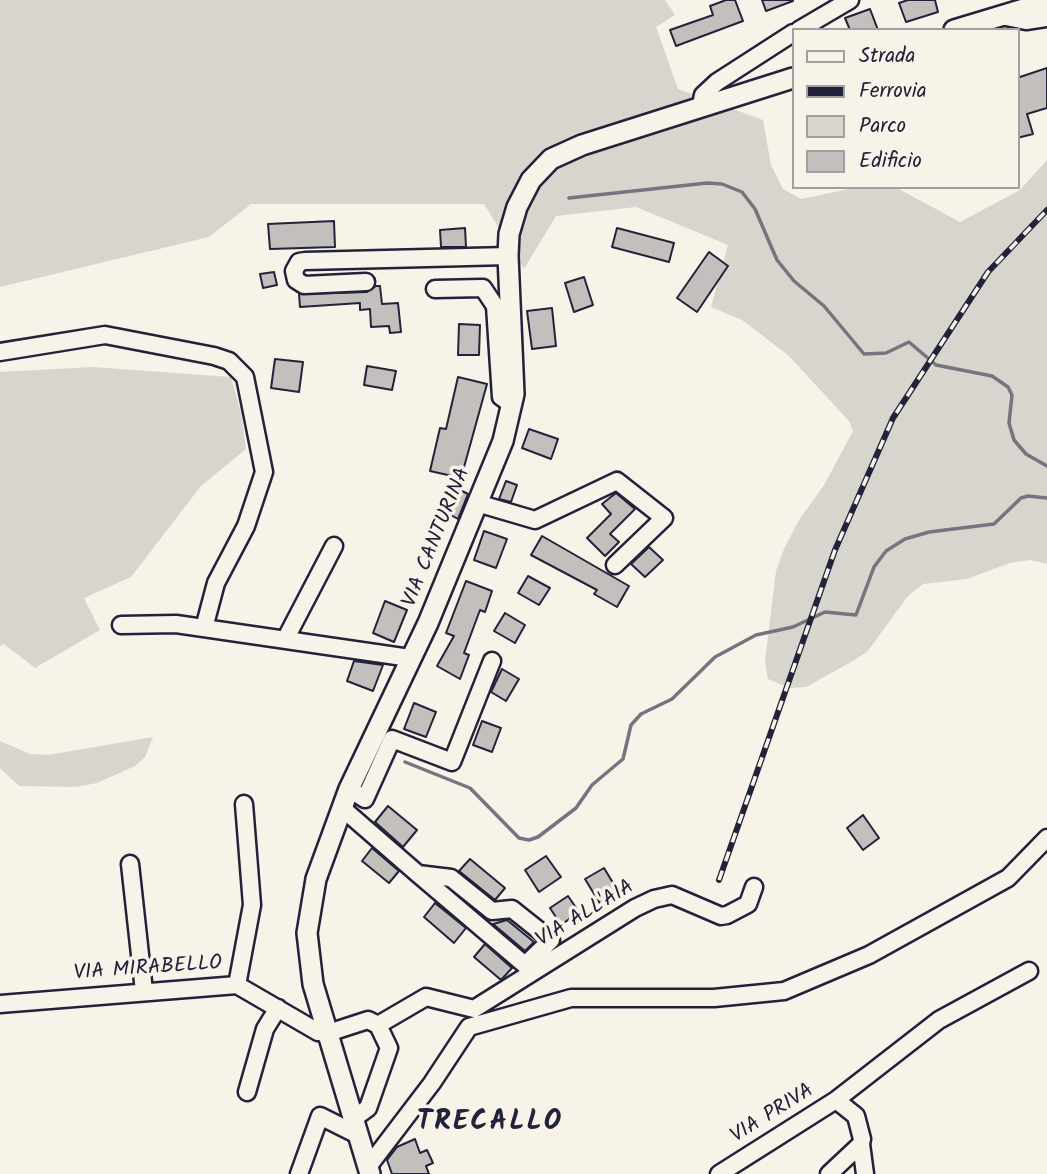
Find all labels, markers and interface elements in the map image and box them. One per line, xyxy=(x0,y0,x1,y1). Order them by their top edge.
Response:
legend xyxy=(792,28,1019,189)
text: Strada xyxy=(859,40,915,73)
text: Ferrovia xyxy=(859,75,927,108)
text: Parco xyxy=(859,110,906,143)
text: Edificio xyxy=(859,145,922,178)
street label: VIA CANTURINA xyxy=(399,465,477,611)
street label: VIA ALL'AIA xyxy=(533,876,639,954)
street label: VIA MIRABELLO xyxy=(73,952,223,988)
street label: VIA PRIVA xyxy=(727,1080,819,1150)
district label: TRECALLO xyxy=(418,1107,562,1141)

